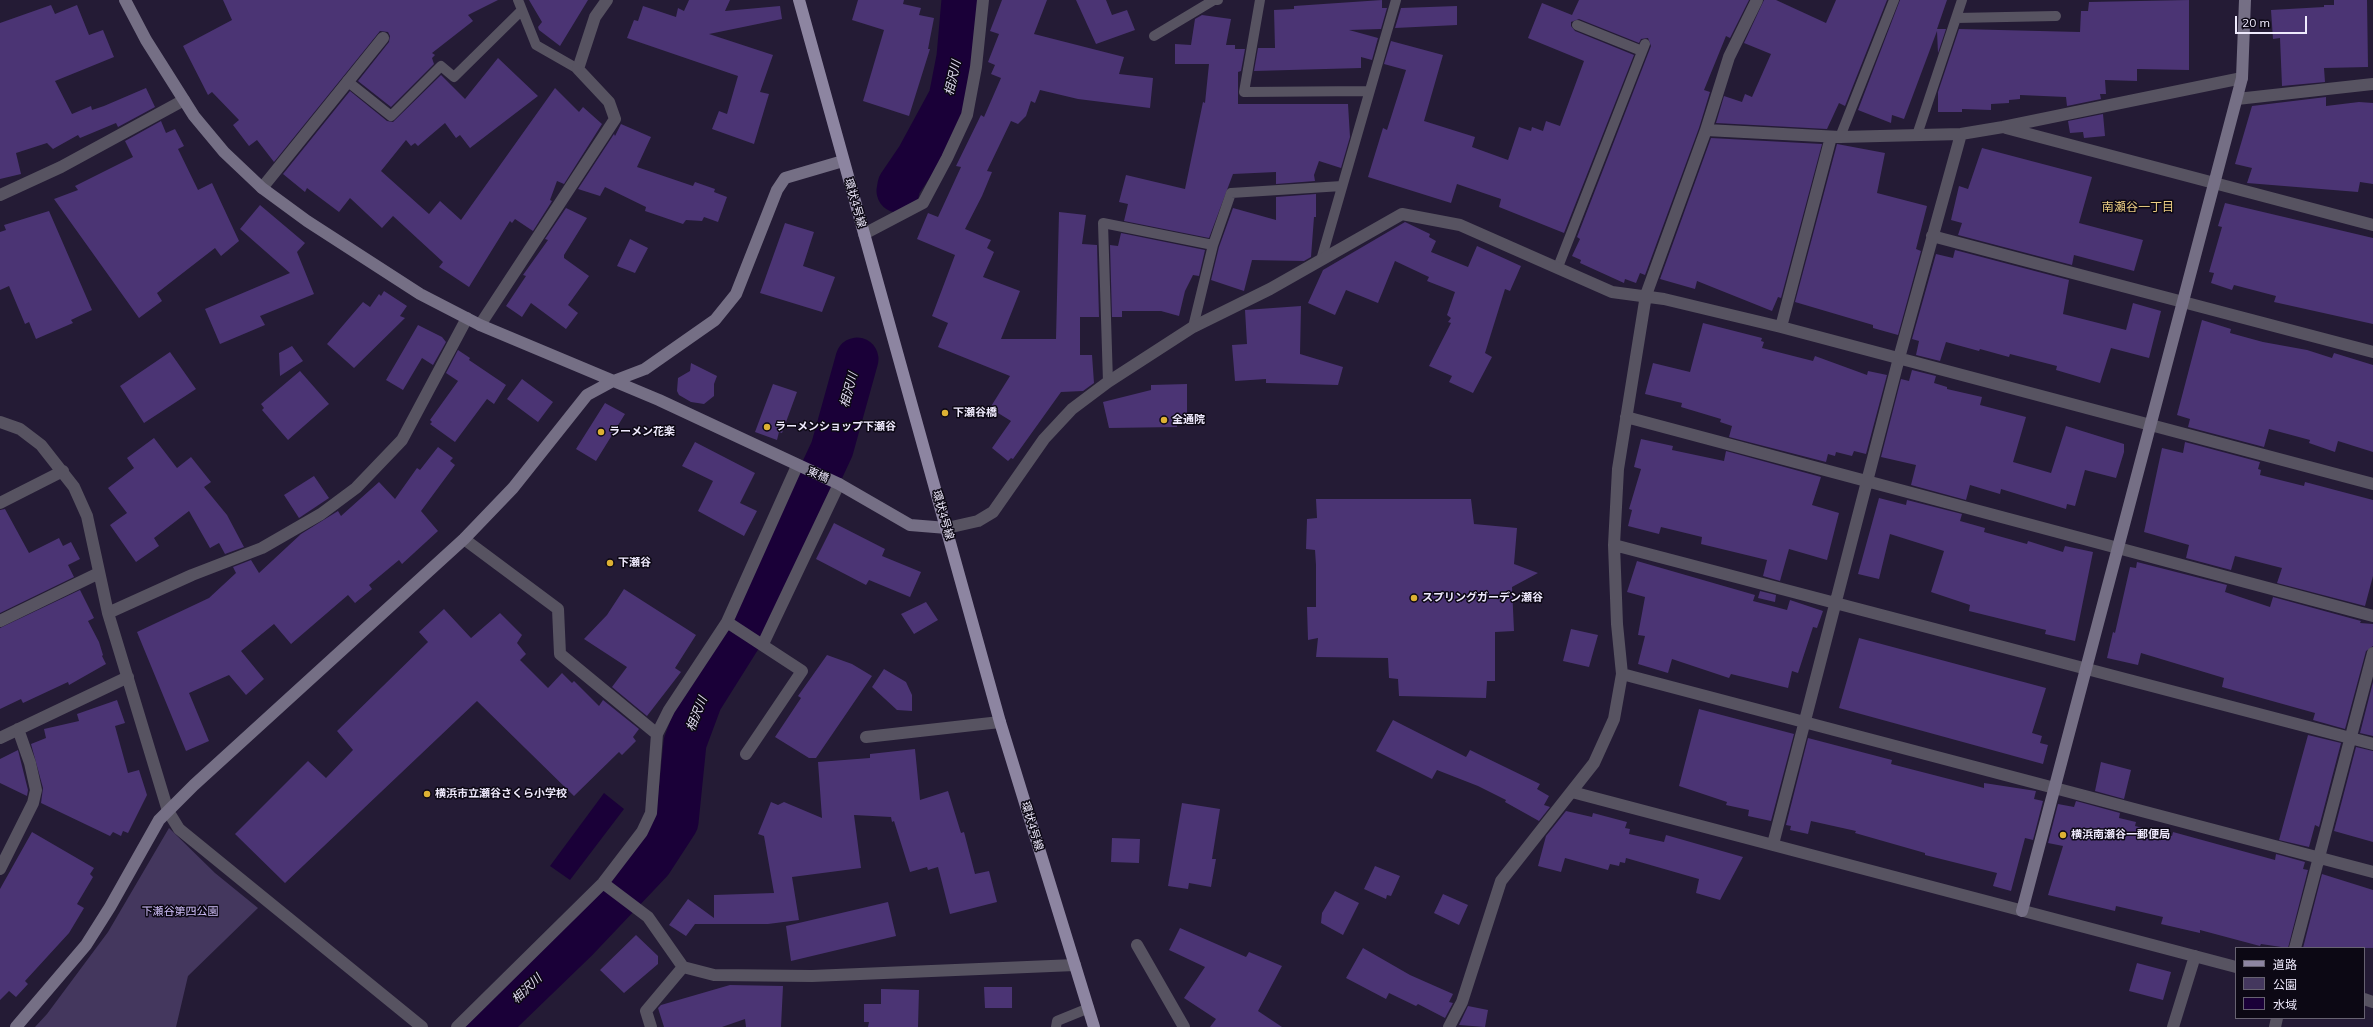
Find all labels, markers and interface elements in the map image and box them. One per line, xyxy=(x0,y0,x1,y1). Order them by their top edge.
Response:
scale bar xyxy=(2237,8,2309,34)
text: 20 m xyxy=(2242,15,2270,30)
water label: 相沢川 xyxy=(942,59,964,97)
street label: 環状4号線 xyxy=(842,177,868,229)
district label: 南瀬谷一丁目 xyxy=(2102,200,2174,214)
water label: 相沢川 xyxy=(837,371,861,409)
place label: 下瀬谷橋 xyxy=(953,406,997,420)
marker: 下瀬谷橋 xyxy=(940,408,950,418)
place label: 全通院 xyxy=(1172,413,1205,427)
marker: 全通院 xyxy=(1159,415,1169,425)
place label: ラーメンショップ下瀬谷 xyxy=(775,420,896,434)
marker: ラーメンショップ下瀬谷 xyxy=(762,422,772,432)
place label: ラーメン花楽 xyxy=(609,425,675,439)
marker: ラーメン花楽 xyxy=(596,427,606,437)
street label: 東橋 xyxy=(805,465,831,485)
street label: 環状4号線 xyxy=(930,489,956,541)
place label: 下瀬谷 xyxy=(618,556,651,570)
marker: 下瀬谷 xyxy=(605,558,615,568)
place label: スプリングガーデン瀬谷 xyxy=(1422,591,1543,605)
marker: スプリングガーデン瀬谷 xyxy=(1409,593,1419,603)
water label: 相沢川 xyxy=(684,695,710,733)
place label: 横浜市立瀬谷さくら小学校 xyxy=(435,787,567,801)
marker: 横浜市立瀬谷さくら小学校 xyxy=(422,789,432,799)
street label: 環状4号線 xyxy=(1018,800,1046,852)
place label: 横浜南瀬谷一郵便局 xyxy=(2071,828,2170,842)
marker: 横浜南瀬谷一郵便局 xyxy=(2058,830,2068,840)
park label: 下瀬谷第四公園 xyxy=(142,905,218,919)
legend xyxy=(2235,947,2365,1019)
text: 道路 xyxy=(2273,957,2297,972)
water label: 相沢川 xyxy=(509,971,545,1007)
text: 公園 xyxy=(2273,977,2297,992)
text: 水域 xyxy=(2273,997,2297,1012)

